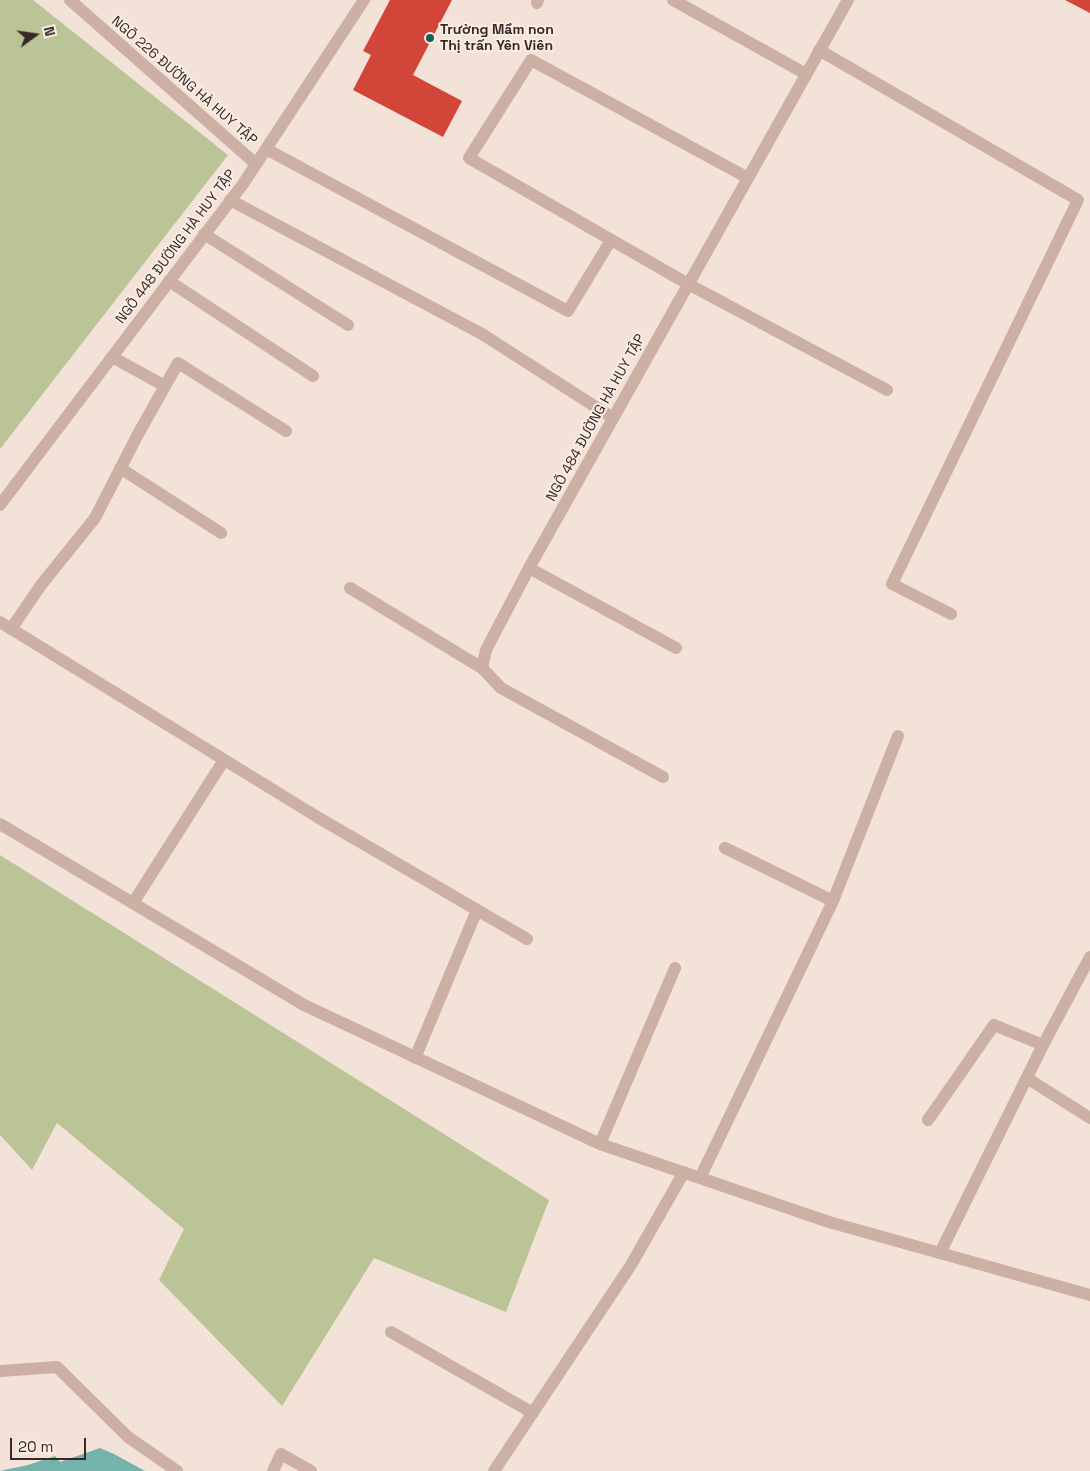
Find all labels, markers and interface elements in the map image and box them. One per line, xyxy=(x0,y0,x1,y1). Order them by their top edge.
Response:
north arrow xyxy=(10,10,60,60)
street label: NGÕ 226 ĐƯỜNG HÀ HUY TẬP xyxy=(108,13,260,149)
place label: Trường Mầm non Thị trấn Yên Viên xyxy=(440,22,554,54)
text: N xyxy=(40,25,59,38)
marker: Trường Mầm non Thị trấn Yên Viên xyxy=(424,32,436,44)
street label: NGÕ 448 ĐƯỜNG HÀ HUY TẬP xyxy=(113,167,239,327)
street label: NGÕ 484 ĐƯỜNG HÀ HUY TẬP xyxy=(543,332,649,504)
scale bar xyxy=(12,1428,89,1460)
text: 20 m xyxy=(18,1437,53,1456)

